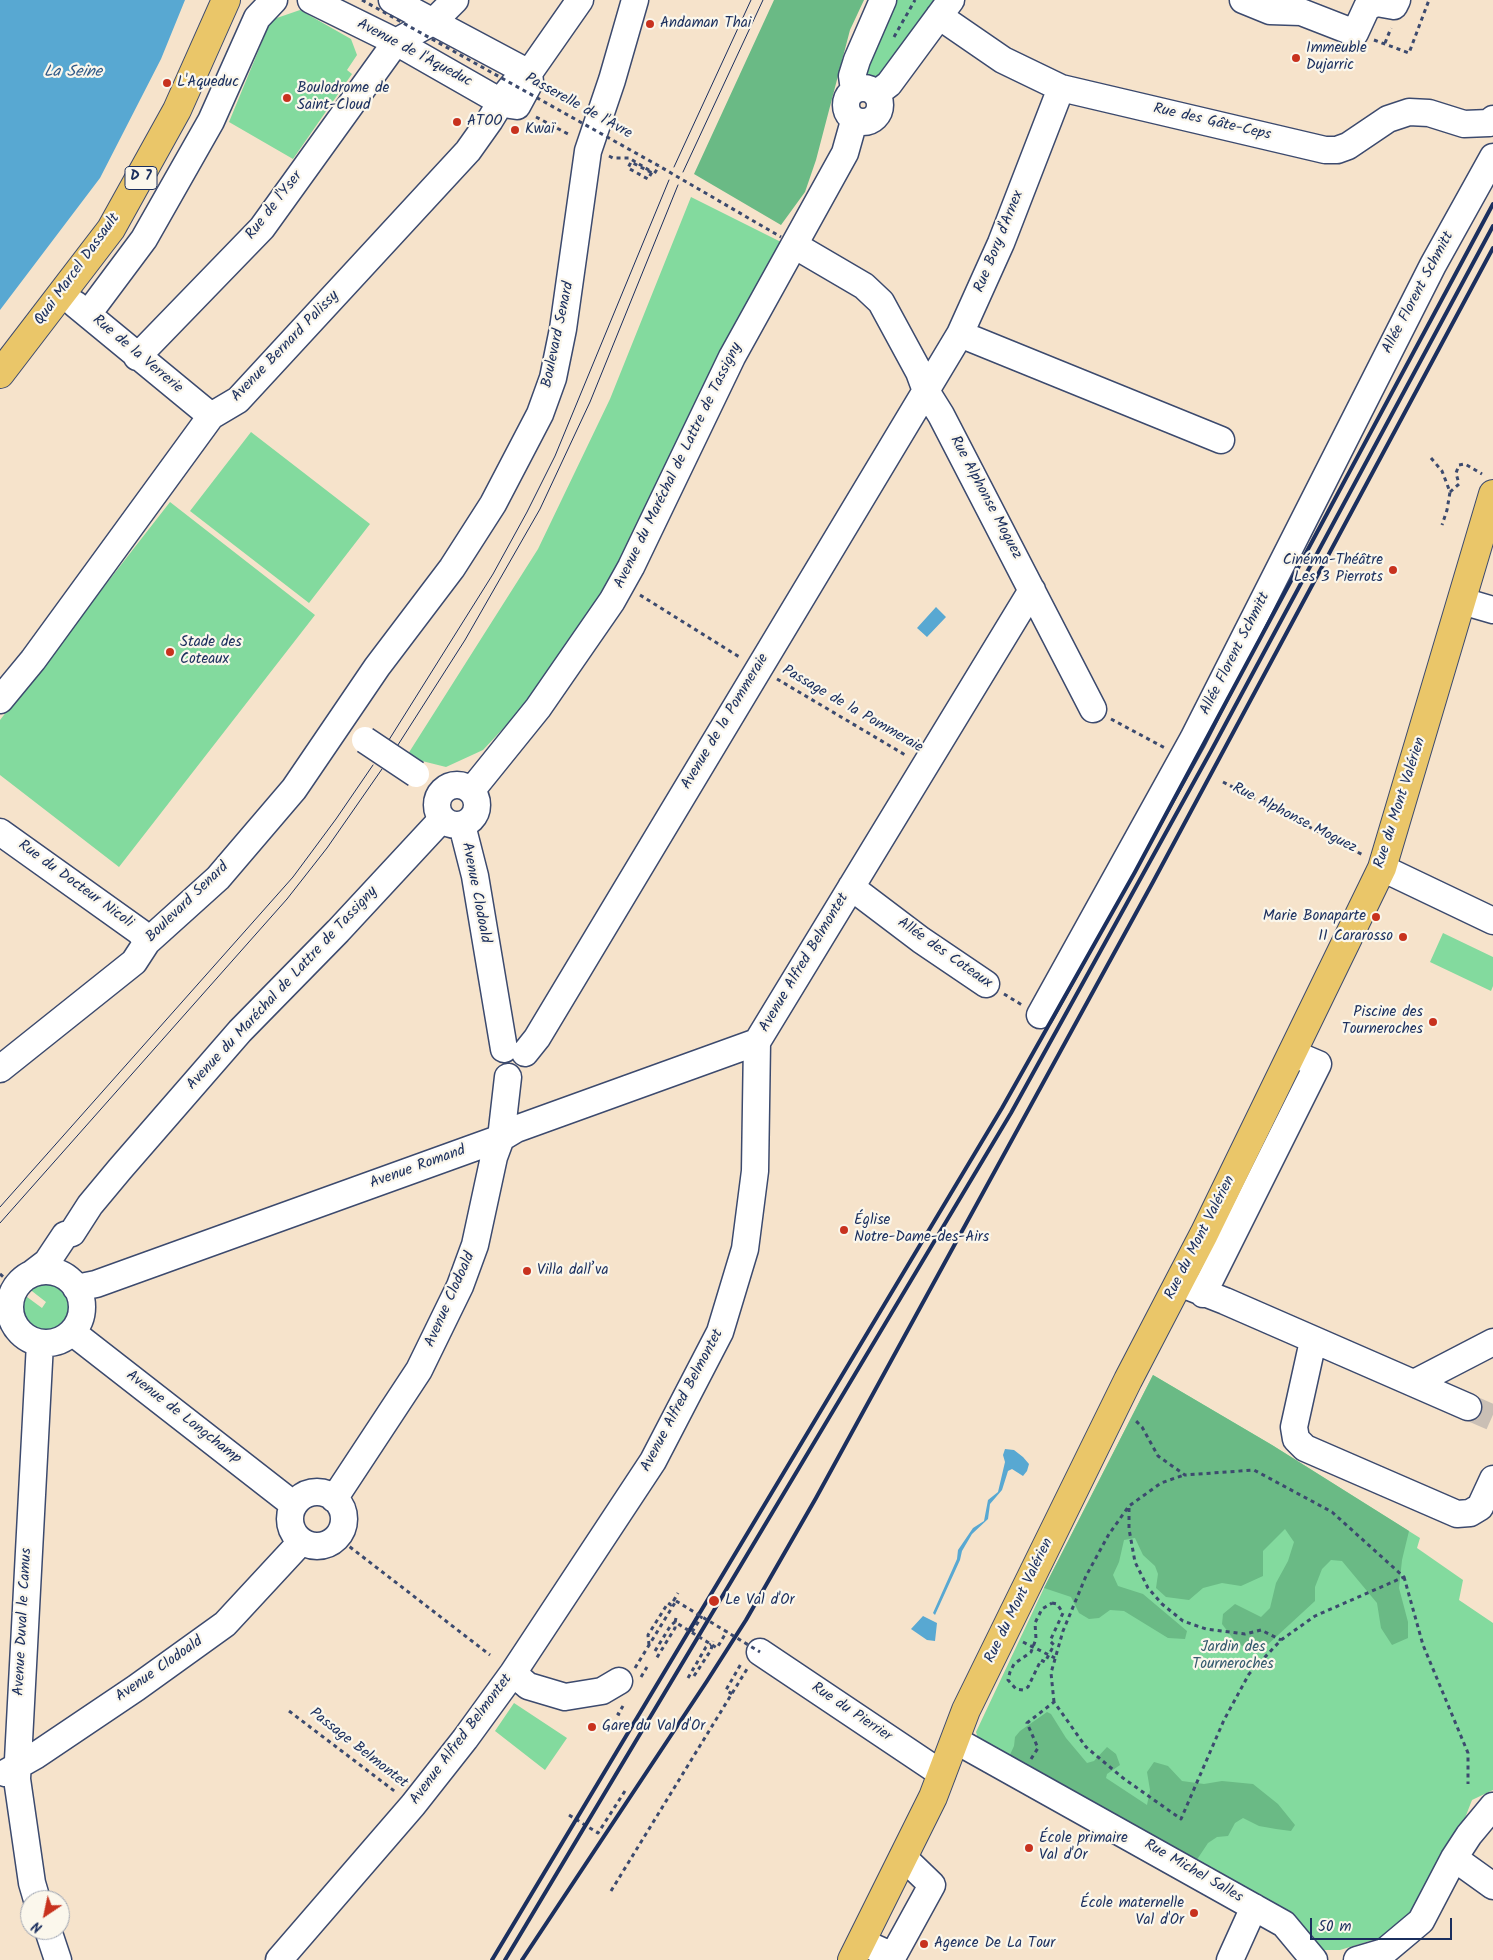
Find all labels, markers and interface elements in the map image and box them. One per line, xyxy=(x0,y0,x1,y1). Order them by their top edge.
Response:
place label: Andaman Thai xyxy=(660,15,751,33)
street label: Avenue de l'Aqueduc xyxy=(353,16,475,92)
marker: Andaman Thai xyxy=(644,18,656,30)
place label: Immeuble Dujarric xyxy=(1306,40,1367,75)
marker: Immeuble Dujarric xyxy=(1290,52,1302,64)
water label: La Seine xyxy=(44,63,102,83)
street label: Passerelle de l'Avre xyxy=(521,70,635,144)
place label: L'Aqueduc xyxy=(177,74,239,92)
marker: L'Aqueduc xyxy=(161,77,173,89)
place label: Boulodrome de Saint-Cloud xyxy=(297,80,389,115)
marker: Boulodrome de Saint-Cloud xyxy=(281,92,293,104)
street label: Rue des Gâte-Ceps xyxy=(1151,101,1273,145)
place label: ATOO xyxy=(467,113,503,131)
marker: ATOO xyxy=(451,116,463,128)
place label: Kwaï xyxy=(525,121,555,139)
marker: Kwaï xyxy=(509,124,521,136)
road number: D 7 xyxy=(125,167,157,190)
street label: Rue de l'Yser xyxy=(243,168,307,244)
street label: Rue Bory d'Arnex xyxy=(971,189,1029,295)
street label: Quai Marcel Dassault xyxy=(31,211,125,329)
street label: Allée Florent Schmitt xyxy=(1379,229,1459,357)
street label: Boulevard Senard xyxy=(539,280,579,390)
street label: Avenue Bernard Palissy xyxy=(228,288,344,406)
street label: Rue de la Verrerie xyxy=(88,312,186,398)
street label: Avenue du Maréchal de Lattre de Tassigny xyxy=(611,340,747,592)
street label: Rue Alphonse Moguez xyxy=(945,433,1025,563)
place label: Cinéma-Théâtre Les 3 Pierrots xyxy=(1283,552,1383,587)
marker: Cinéma-Théâtre Les 3 Pierrots xyxy=(1387,564,1399,576)
street label: Allée Florent Schmitt xyxy=(1197,590,1275,718)
place label: Stade des Coteaux xyxy=(180,634,242,669)
marker: Stade des Coteaux xyxy=(164,646,176,658)
street label: Avenue de la Pommeraie xyxy=(678,651,774,793)
street label: Passage de la Pommeraie xyxy=(778,662,926,758)
street label: Rue du Mont Valérien xyxy=(1371,735,1431,871)
street label: Rue Alphonse Moguez xyxy=(1229,780,1359,858)
street label: Rue du Docteur Nicoli xyxy=(14,837,136,933)
street label: Avenue Clodoald xyxy=(456,841,494,945)
street label: Boulevard Senard xyxy=(143,859,233,947)
street label: Avenue du Maréchal de Lattre de Tassigny xyxy=(184,884,382,1094)
street label: Avenue Alfred Belmontet xyxy=(756,890,854,1036)
place label: Marie Bonaparte xyxy=(1263,908,1366,926)
marker: Marie Bonaparte xyxy=(1370,911,1382,923)
street label: Allée des Coteaux xyxy=(893,915,995,993)
place label: II Cararosso xyxy=(1318,928,1393,946)
marker: II Cararosso xyxy=(1397,931,1409,943)
place label: Piscine des Tourneroches xyxy=(1342,1004,1423,1039)
marker: Piscine des Tourneroches xyxy=(1427,1016,1439,1028)
street label: Avenue Romand xyxy=(368,1142,468,1194)
street label: Rue du Mont Valérien xyxy=(1162,1173,1240,1303)
place label: Église Notre-Dame-des-Airs xyxy=(854,1212,989,1247)
marker: Église Notre-Dame-des-Airs xyxy=(838,1224,850,1236)
street label: Avenue Clodoald xyxy=(422,1250,480,1350)
place label: Villa dall’va xyxy=(537,1262,608,1280)
marker: Villa dall’va xyxy=(521,1265,533,1277)
street label: Avenue Alfred Belmontet xyxy=(638,1327,728,1475)
street label: Avenue de Longchamp xyxy=(122,1367,244,1469)
street label: Rue du Mont Valérien xyxy=(982,1536,1058,1666)
street label: Avenue Duval le Camus xyxy=(11,1548,37,1696)
place label: Le Val d'Or xyxy=(725,1592,794,1610)
marker: Le Val d'Or xyxy=(707,1594,721,1608)
street label: Avenue Clodoald xyxy=(113,1633,207,1707)
park label: Jardin des Tourneroches xyxy=(1192,1639,1274,1674)
street label: Avenue Alfred Belmontet xyxy=(407,1671,517,1809)
street label: Rue du Pierrier xyxy=(807,1679,895,1747)
street label: Passage Belmontet xyxy=(305,1705,411,1793)
place label: Gare du Val d'Or xyxy=(602,1718,705,1736)
marker: Gare du Val d'Or xyxy=(586,1721,598,1733)
place label: École primaire Val d'Or xyxy=(1039,1830,1128,1865)
street label: Rue Michel Salles xyxy=(1141,1837,1245,1907)
marker: École primaire Val d'Or xyxy=(1023,1842,1035,1854)
north arrow xyxy=(20,1890,70,1940)
place label: École maternelle Val d'Or xyxy=(1080,1895,1184,1930)
marker: École maternelle Val d'Or xyxy=(1188,1907,1200,1919)
scale bar xyxy=(1313,1908,1456,1940)
text: N xyxy=(27,1915,47,1938)
text: 50 m xyxy=(1318,1915,1352,1939)
place label: Agence De La Tour xyxy=(934,1935,1055,1953)
marker: Agence De La Tour xyxy=(918,1938,930,1950)

